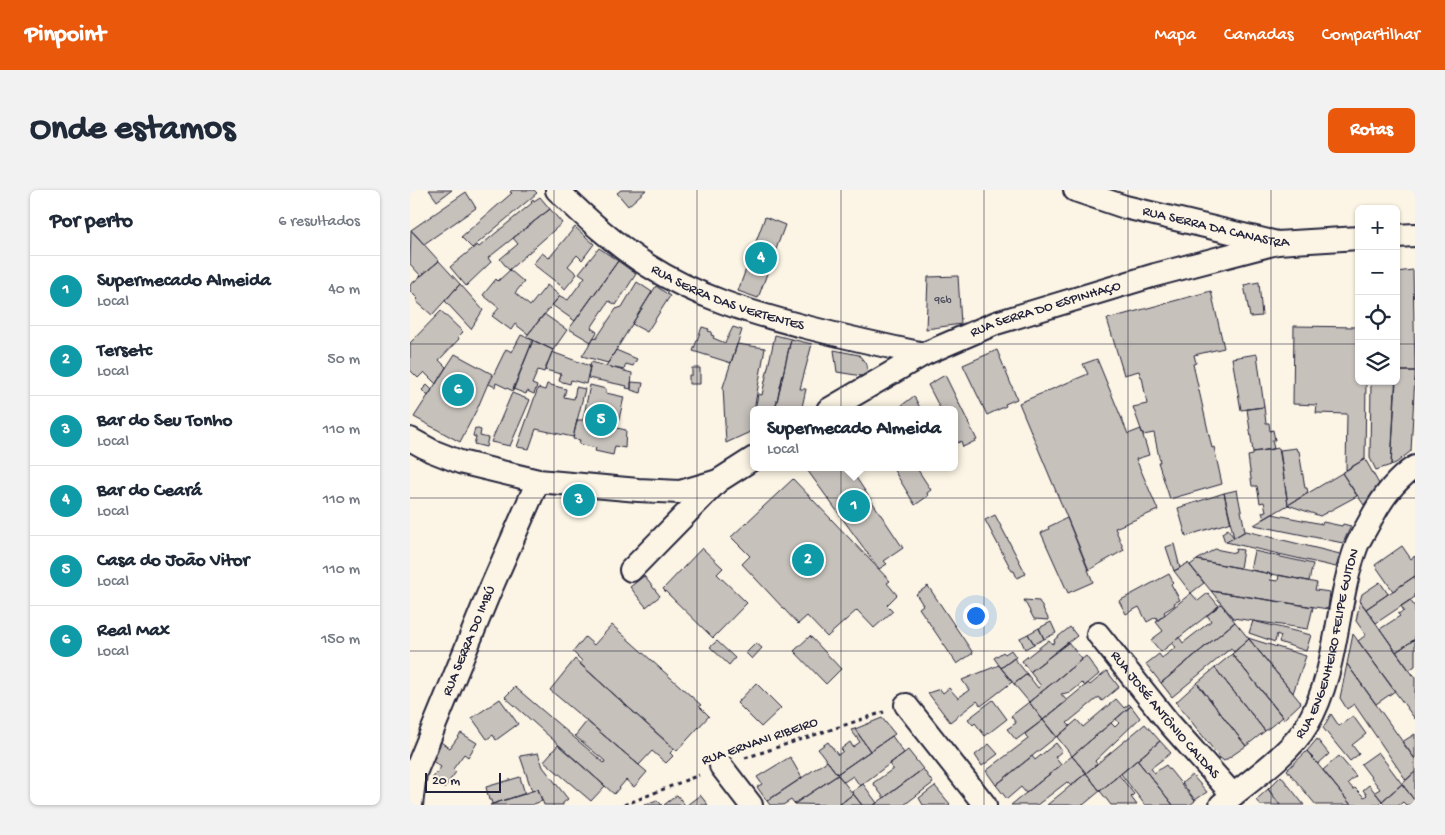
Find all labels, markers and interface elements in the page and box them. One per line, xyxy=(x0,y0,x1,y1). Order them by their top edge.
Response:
text: Pinpoint xyxy=(25,21,106,50)
text: Mapa xyxy=(1155,25,1196,46)
text: Camadas xyxy=(1224,25,1294,46)
text: Compartilhar xyxy=(1322,25,1420,46)
button: Rotas xyxy=(1328,108,1415,153)
text: Onde estamos xyxy=(30,110,235,151)
street label: RUA SERRA DA CANASTRA xyxy=(1141,203,1290,252)
map controls xyxy=(1355,205,1400,385)
button: + xyxy=(1355,205,1400,250)
text: Por perto xyxy=(50,210,133,235)
text: 6 resultados xyxy=(278,213,360,232)
pin: 4 xyxy=(745,239,777,277)
button: − xyxy=(1355,250,1400,295)
street label: RUA SERRA DAS VERTENTES xyxy=(648,261,807,335)
text: Supermecado Almeida xyxy=(97,270,271,293)
street label: RUA SERRA DO ESPINHAÇO xyxy=(968,277,1124,342)
text: 1 xyxy=(63,281,69,300)
text: 40 m xyxy=(328,281,360,300)
text: Local xyxy=(97,293,129,312)
house number: 96b xyxy=(934,295,952,307)
button: locate xyxy=(1355,295,1400,340)
text: Tersetc xyxy=(97,340,152,363)
button: layers xyxy=(1355,340,1400,385)
text: 2 xyxy=(62,351,70,370)
text: 50 m xyxy=(327,351,360,370)
text: Local xyxy=(97,363,129,382)
pin: 6 xyxy=(442,371,474,409)
pin: 5 xyxy=(585,401,617,439)
popup xyxy=(750,406,958,471)
text: Bar do Seu Tonho xyxy=(97,410,232,433)
text: Supermecado Almeida xyxy=(767,418,941,441)
text: 3 xyxy=(62,421,70,440)
text: 110 m xyxy=(323,421,360,440)
text: Local xyxy=(97,433,129,452)
text: Local xyxy=(767,441,799,460)
text: Bar do Ceará xyxy=(97,480,202,503)
pin: 3 xyxy=(563,481,595,519)
pin: 1 xyxy=(838,487,870,525)
text: 4 xyxy=(62,491,70,510)
text: 110 m xyxy=(323,491,360,510)
text: Local xyxy=(97,503,129,522)
pin: 2 xyxy=(792,541,824,579)
street label: RUA ENGENHEIRO FELIPE GUITON xyxy=(1292,546,1364,743)
text: Casa do João Vitor xyxy=(97,550,249,573)
text: 5 xyxy=(62,561,70,580)
text: 110 m xyxy=(323,561,360,580)
text: Local xyxy=(97,573,129,592)
street label: RUA SERRA DO IMBÚ xyxy=(439,583,500,699)
your location xyxy=(963,603,989,629)
text: Real Max xyxy=(97,620,170,643)
text: 6 xyxy=(62,631,70,650)
text: 150 m xyxy=(321,631,360,650)
text: Local xyxy=(97,643,129,662)
street label: RUA JOSÉ ANTÔNIO CALDAS xyxy=(1106,648,1224,783)
street label: RUA ERNANI RIBEIRO xyxy=(700,714,821,770)
scale bar xyxy=(425,770,501,793)
text: 20 m xyxy=(432,773,460,790)

